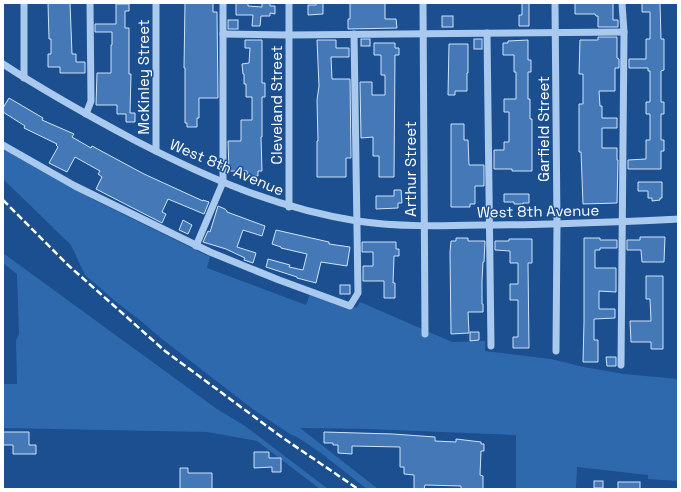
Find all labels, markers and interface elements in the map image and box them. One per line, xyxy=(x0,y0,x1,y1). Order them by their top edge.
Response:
street label: McKinley Street xyxy=(134,19,153,135)
street label: Cleveland Street xyxy=(267,45,286,165)
street label: Garfield Street xyxy=(534,76,553,182)
street label: Arthur Street xyxy=(401,121,420,217)
street label: West 8th Avenue xyxy=(167,134,287,200)
street label: West 8th Avenue xyxy=(477,200,599,222)

